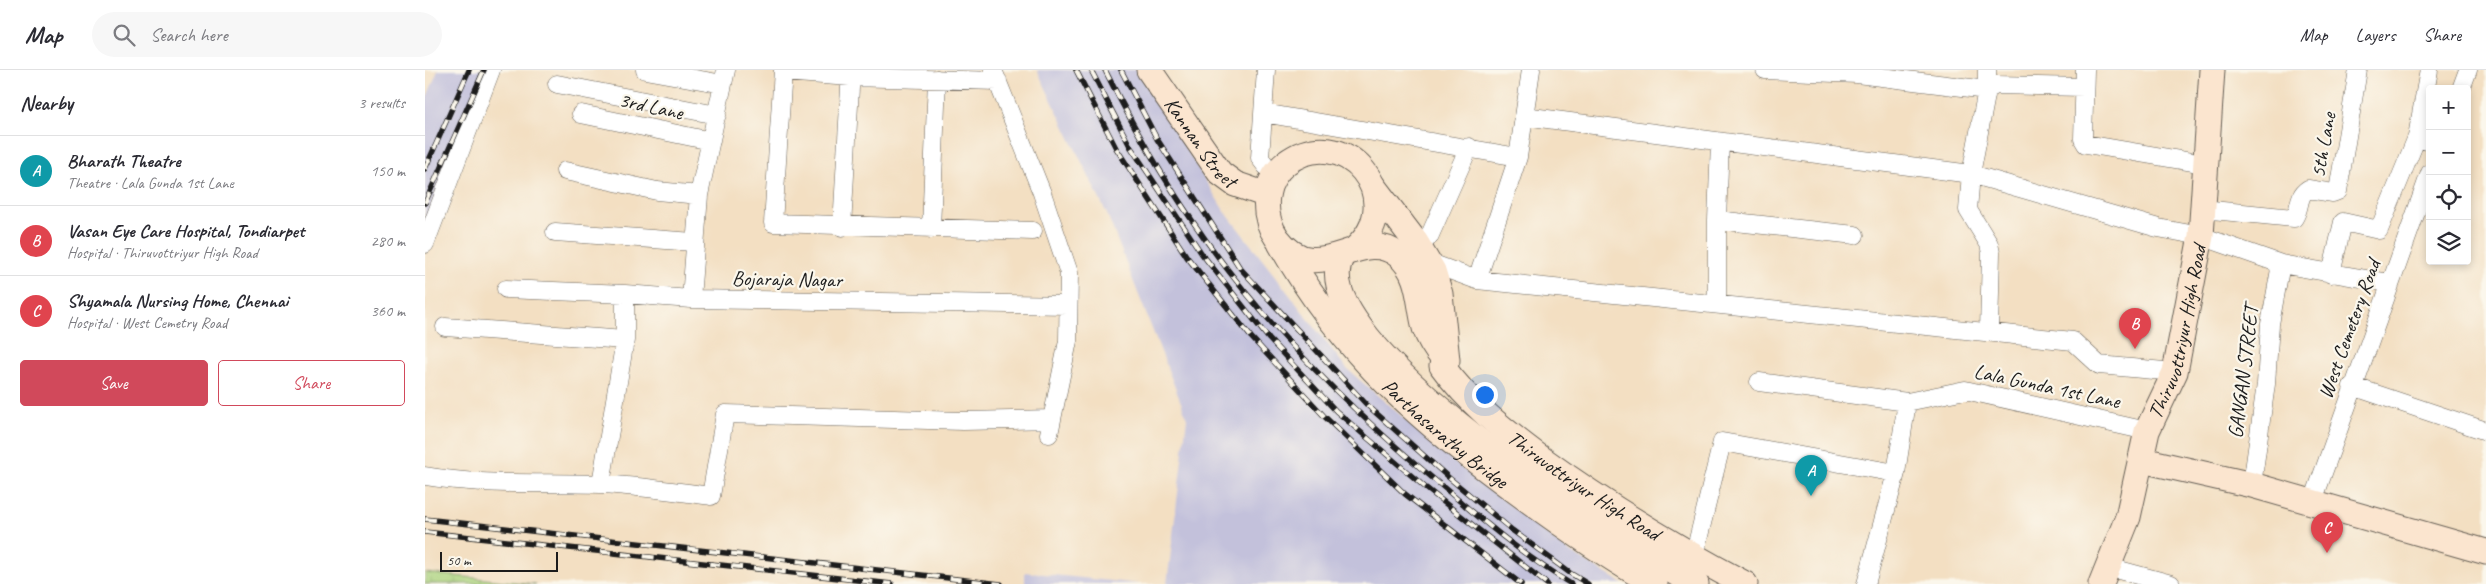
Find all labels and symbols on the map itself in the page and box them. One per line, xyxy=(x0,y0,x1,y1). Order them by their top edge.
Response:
street label: 3rd Lane xyxy=(617,87,687,126)
street label: Kannan Street xyxy=(1159,92,1244,195)
street label: 5th Lane xyxy=(2305,109,2342,179)
street label: Thiruvottriyur High Road xyxy=(2142,239,2213,423)
street label: West Cemetery Road xyxy=(2312,253,2387,402)
street label: Bojaraja Nagar xyxy=(732,265,844,293)
street label: GANGAN STREET xyxy=(2222,299,2265,440)
pin: B xyxy=(2119,308,2151,349)
street label: Lala Gunda 1st Lane xyxy=(1972,358,2123,414)
street label: Parthasarathy Bridge xyxy=(1376,373,1514,495)
your location xyxy=(1472,382,1498,408)
street label: Thiruvottriyur High Road xyxy=(1502,424,1668,548)
pin: A xyxy=(1795,455,1827,496)
pin: C xyxy=(2311,512,2343,553)
scale bar xyxy=(440,549,557,572)

